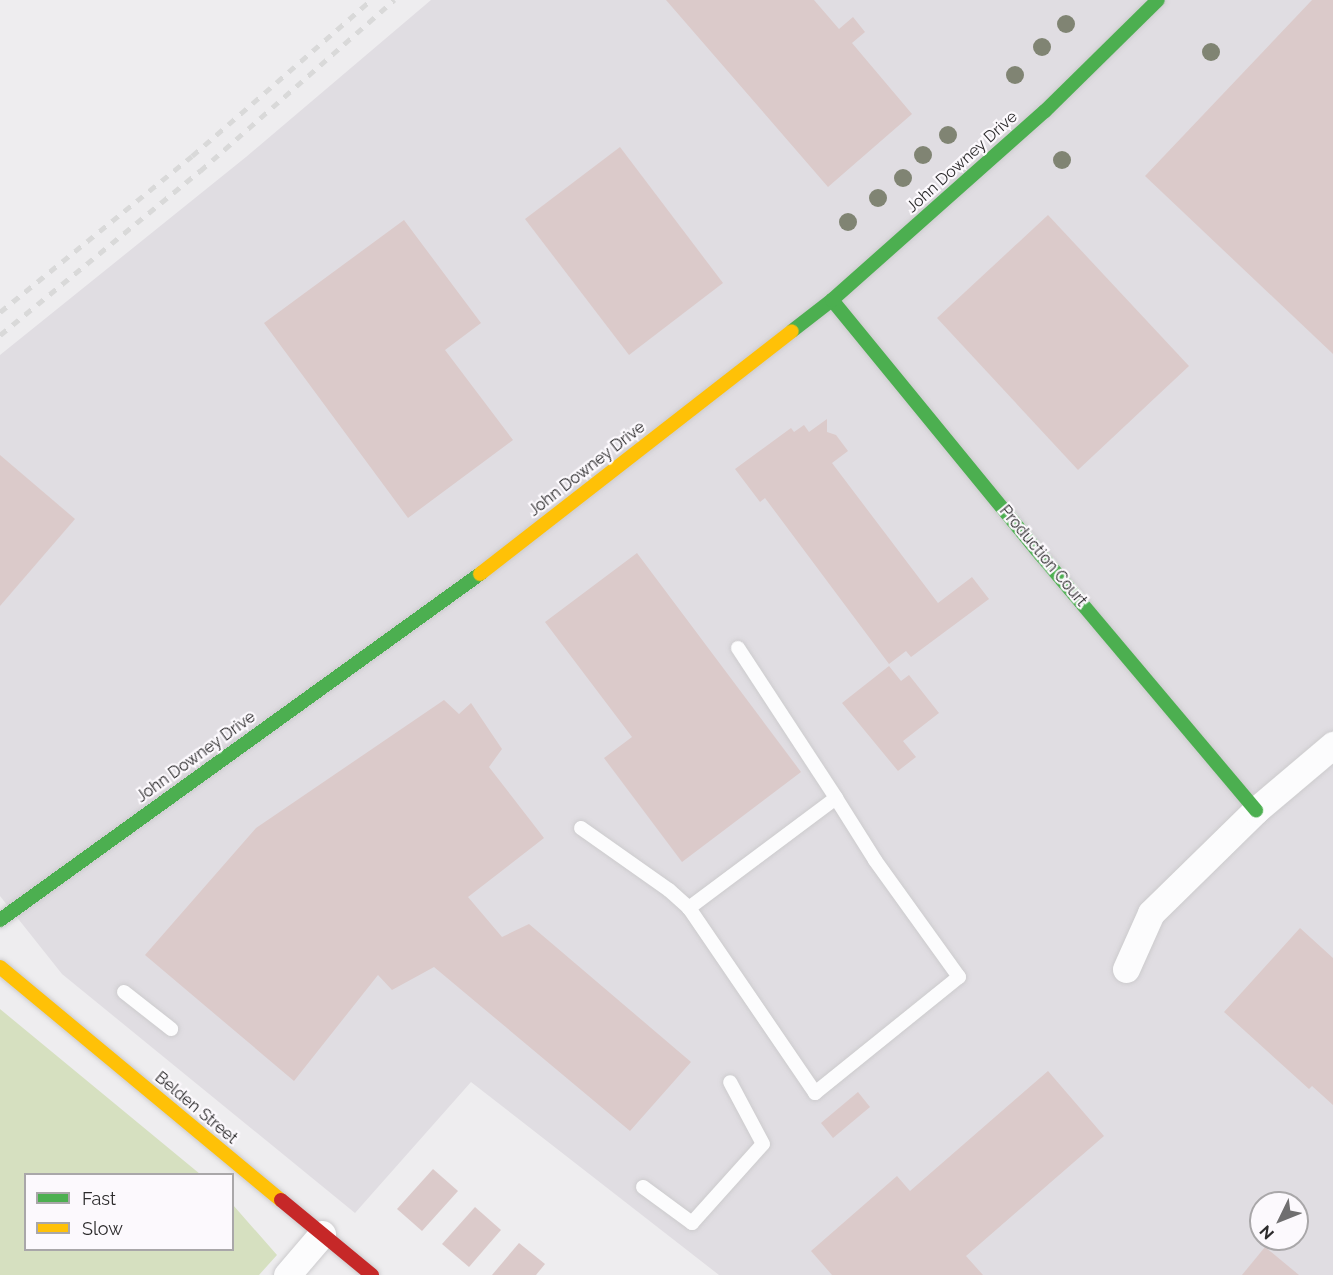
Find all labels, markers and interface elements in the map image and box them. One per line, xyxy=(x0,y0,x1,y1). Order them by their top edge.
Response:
street label: John Downey Drive xyxy=(902,107,1022,217)
street label: John Downey Drive xyxy=(525,417,649,521)
street label: Production Court xyxy=(995,502,1091,610)
street label: John Downey Drive xyxy=(133,707,259,807)
street label: Belden Street xyxy=(151,1068,241,1148)
legend xyxy=(24,1173,234,1251)
text: Fast xyxy=(82,1188,116,1209)
north arrow xyxy=(1249,1191,1309,1251)
text: Slow xyxy=(82,1218,123,1239)
text: N xyxy=(1256,1221,1278,1243)

